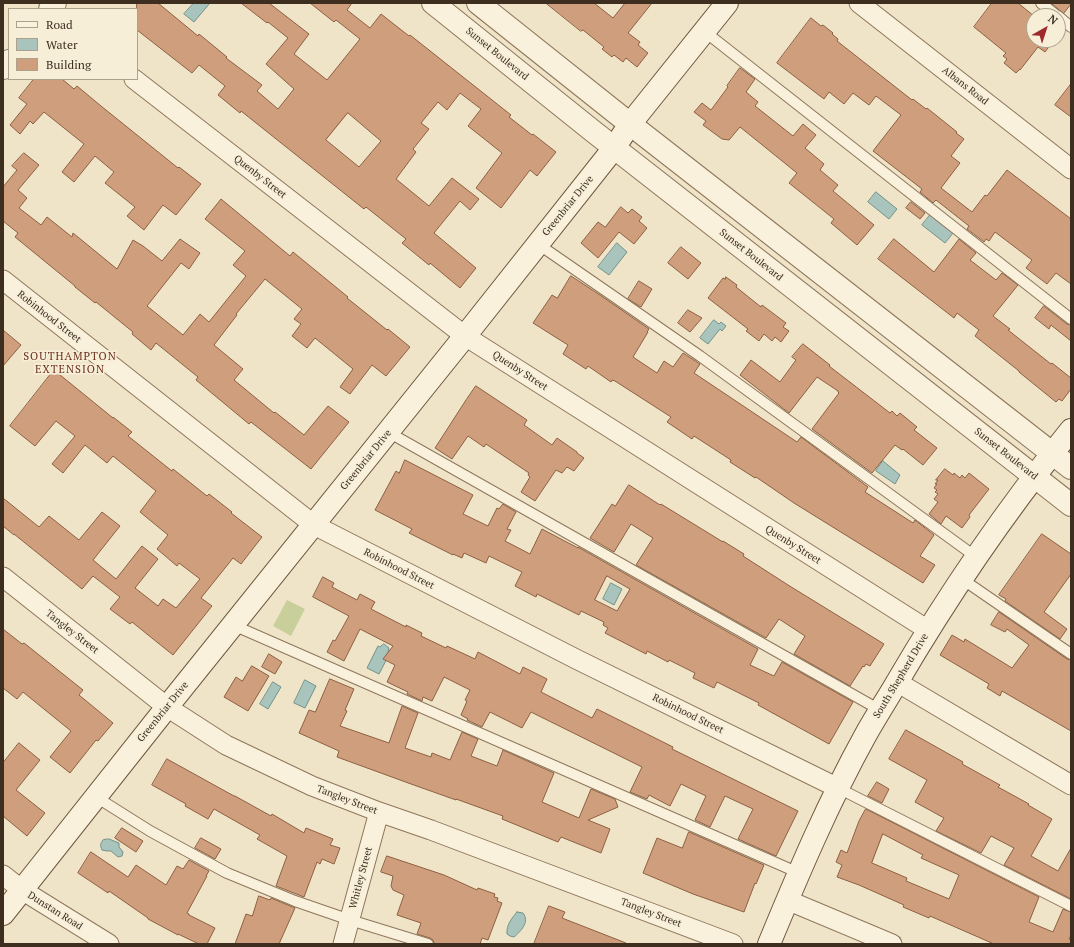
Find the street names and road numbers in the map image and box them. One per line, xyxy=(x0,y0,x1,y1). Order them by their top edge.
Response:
street label: Sunset Boulevard xyxy=(463,25,531,83)
street label: Albans Road xyxy=(939,64,991,108)
street label: Quenby Street xyxy=(231,153,289,201)
street label: Greenbriar Drive xyxy=(540,173,596,239)
street label: Sunset Boulevard xyxy=(717,226,785,284)
street label: Robinhood Street xyxy=(15,288,83,346)
street label: Quenby Street xyxy=(490,349,550,393)
street label: Sunset Boulevard xyxy=(972,425,1040,483)
street label: Greenbriar Drive xyxy=(338,427,394,493)
street label: Quenby Street xyxy=(763,523,823,567)
street label: Robinhood Street xyxy=(362,546,436,592)
street label: Tangley Street xyxy=(43,608,101,656)
street label: South Shepherd Drive xyxy=(871,631,931,721)
street label: Greenbriar Drive xyxy=(135,679,191,745)
street label: Robinhood Street xyxy=(650,692,726,736)
street label: Tangley Street xyxy=(315,783,379,817)
street label: Whitley Street xyxy=(347,846,375,910)
street label: Dunstan Road xyxy=(25,889,85,933)
street label: Tangley Street xyxy=(619,896,683,930)

